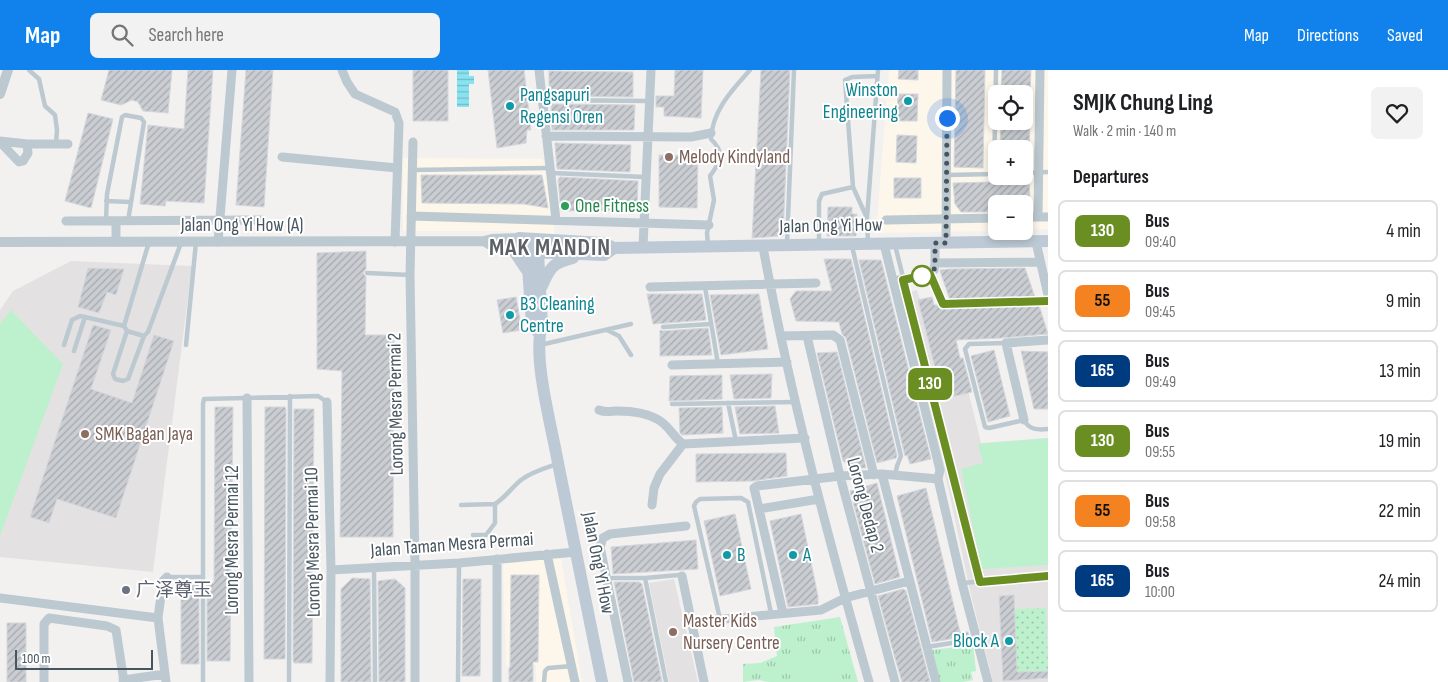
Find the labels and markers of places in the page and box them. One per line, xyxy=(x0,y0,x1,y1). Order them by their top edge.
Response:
place label: Winston Engineering xyxy=(823,79,898,124)
place label: Pangsapuri Regensi Oren xyxy=(520,84,603,129)
marker: Winston Engineering xyxy=(902,95,914,107)
marker: Pangsapuri Regensi Oren xyxy=(504,100,516,112)
place label: Melody Kindyland xyxy=(679,146,790,169)
marker: Melody Kindyland xyxy=(663,151,675,163)
place label: One Fitness xyxy=(575,195,649,218)
marker: One Fitness xyxy=(559,200,571,212)
unlabelled marker xyxy=(911,265,933,287)
place label: B3 Cleaning Centre xyxy=(520,293,595,338)
marker: B3 Cleaning Centre xyxy=(504,309,516,321)
place label: SMK Bagan Jaya xyxy=(95,423,193,446)
marker: SMK Bagan Jaya xyxy=(79,428,91,440)
place label: B xyxy=(737,544,745,567)
place label: A xyxy=(802,544,812,567)
marker: B xyxy=(721,549,733,561)
marker: A xyxy=(787,549,799,561)
place label: 广泽尊玉 xyxy=(136,579,212,602)
marker: 广泽尊玉 xyxy=(120,584,132,596)
place label: Master Kids Nursery Centre xyxy=(683,610,780,655)
marker: Master Kids Nursery Centre xyxy=(667,626,679,638)
place label: Block A xyxy=(953,630,1000,653)
marker: Block A xyxy=(1003,635,1015,647)

